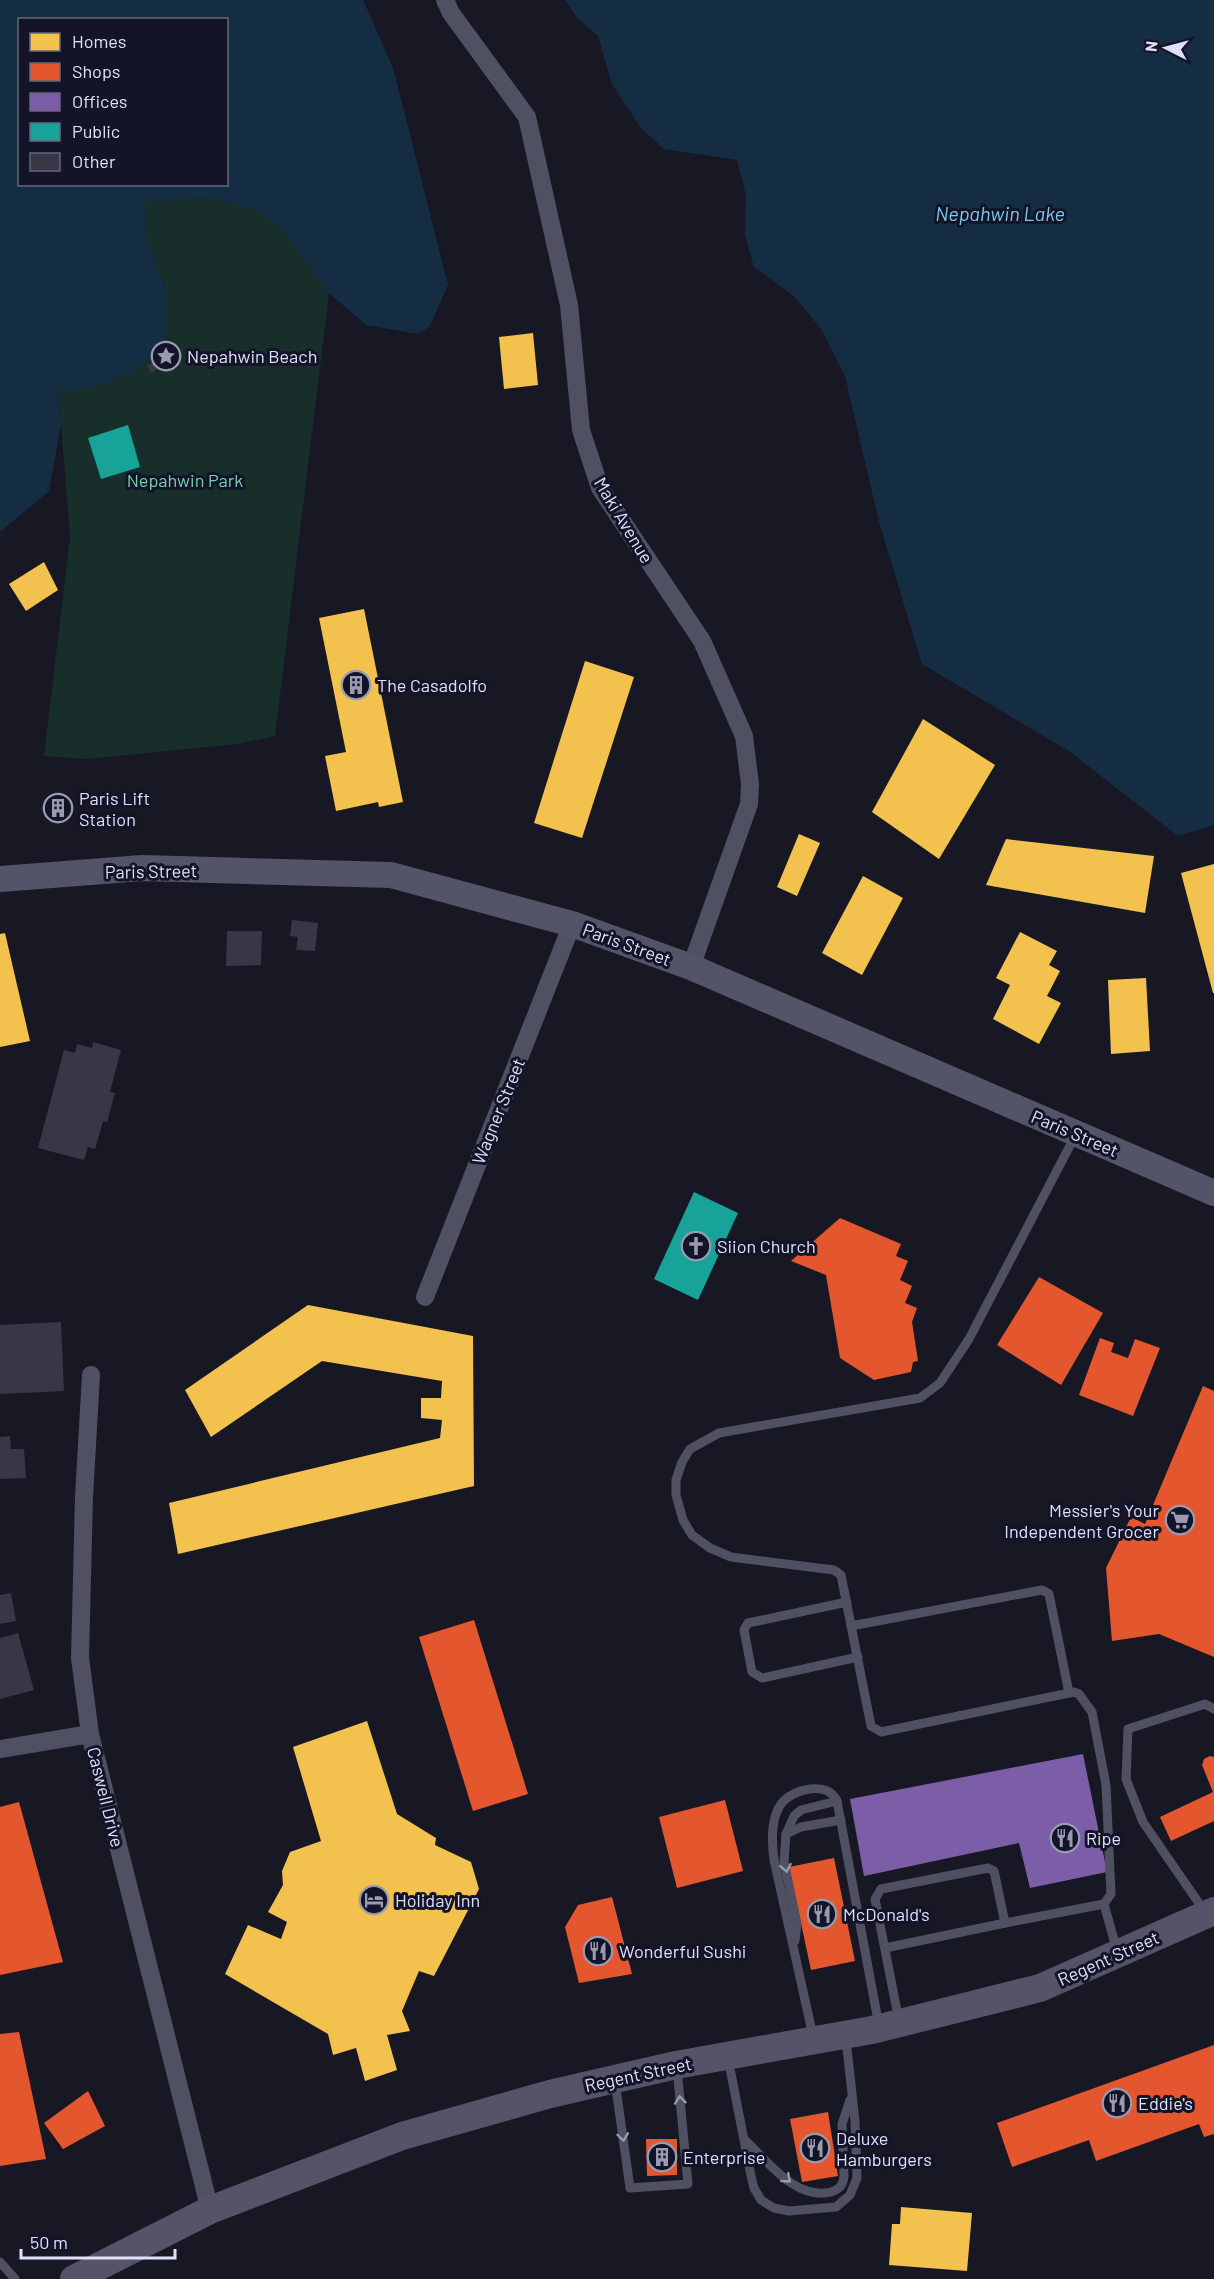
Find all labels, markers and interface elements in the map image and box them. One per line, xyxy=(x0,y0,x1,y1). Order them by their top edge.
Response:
legend xyxy=(18,18,228,186)
north arrow xyxy=(1136,18,1196,78)
text: Homes xyxy=(72,30,126,52)
text: N xyxy=(1141,40,1161,53)
text: Shops xyxy=(72,60,121,82)
text: Offices xyxy=(72,90,128,112)
text: Public xyxy=(72,120,120,142)
text: Other xyxy=(72,150,116,172)
water label: Nepahwin Lake xyxy=(935,201,1065,225)
place icon: Nepahwin Beach xyxy=(150,340,182,372)
place label: Nepahwin Beach xyxy=(187,345,317,367)
park label: Nepahwin Park xyxy=(127,469,243,491)
street label: Maki Avenue xyxy=(590,473,658,567)
building icon: The Casadolfo xyxy=(340,669,372,701)
place label: The Casadolfo xyxy=(377,674,487,696)
place label: Paris Lift Station xyxy=(79,787,150,830)
building icon: Paris Lift Station xyxy=(42,792,74,824)
street label: Paris Street xyxy=(105,859,197,883)
street label: Paris Street xyxy=(580,918,674,970)
street label: Wagner Street xyxy=(467,1055,529,1167)
street label: Paris Street xyxy=(1028,1105,1122,1161)
church icon: Siion Church xyxy=(680,1230,712,1262)
place label: Siion Church xyxy=(717,1235,816,1257)
place label: Messier's Your Independent Grocer xyxy=(1004,1499,1159,1542)
supermarket icon: Messier's Your Independent Grocer xyxy=(1164,1504,1196,1536)
street label: Caswell Drive xyxy=(83,1745,129,1849)
restaurant icon: Ripe xyxy=(1049,1822,1081,1854)
place label: Ripe xyxy=(1086,1827,1121,1849)
one-way arrow xyxy=(779,1863,792,1873)
hotel icon: Holiday Inn xyxy=(358,1884,390,1916)
place label: Holiday Inn xyxy=(395,1889,480,1911)
restaurant icon: McDonald's xyxy=(806,1898,838,1930)
place label: McDonald's xyxy=(843,1903,930,1925)
street label: Regent Street xyxy=(1054,1926,1162,1990)
restaurant icon: Wonderful Sushi xyxy=(582,1935,614,1967)
place label: Wonderful Sushi xyxy=(619,1940,746,1962)
street label: Regent Street xyxy=(583,2052,693,2096)
restaurant icon: Eddie's xyxy=(1101,2087,1133,2119)
place label: Eddie's xyxy=(1138,2092,1193,2114)
one-way arrow xyxy=(674,2095,687,2104)
place label: Deluxe Hamburgers xyxy=(836,2127,932,2170)
one-way arrow xyxy=(616,2132,628,2142)
restaurant icon: Deluxe Hamburgers xyxy=(799,2132,831,2164)
building icon: Enterprise xyxy=(646,2141,678,2173)
place label: Enterprise xyxy=(683,2146,765,2168)
one-way arrow xyxy=(780,2172,791,2183)
scale bar xyxy=(21,2222,176,2260)
text: 50 m xyxy=(30,2231,68,2253)

